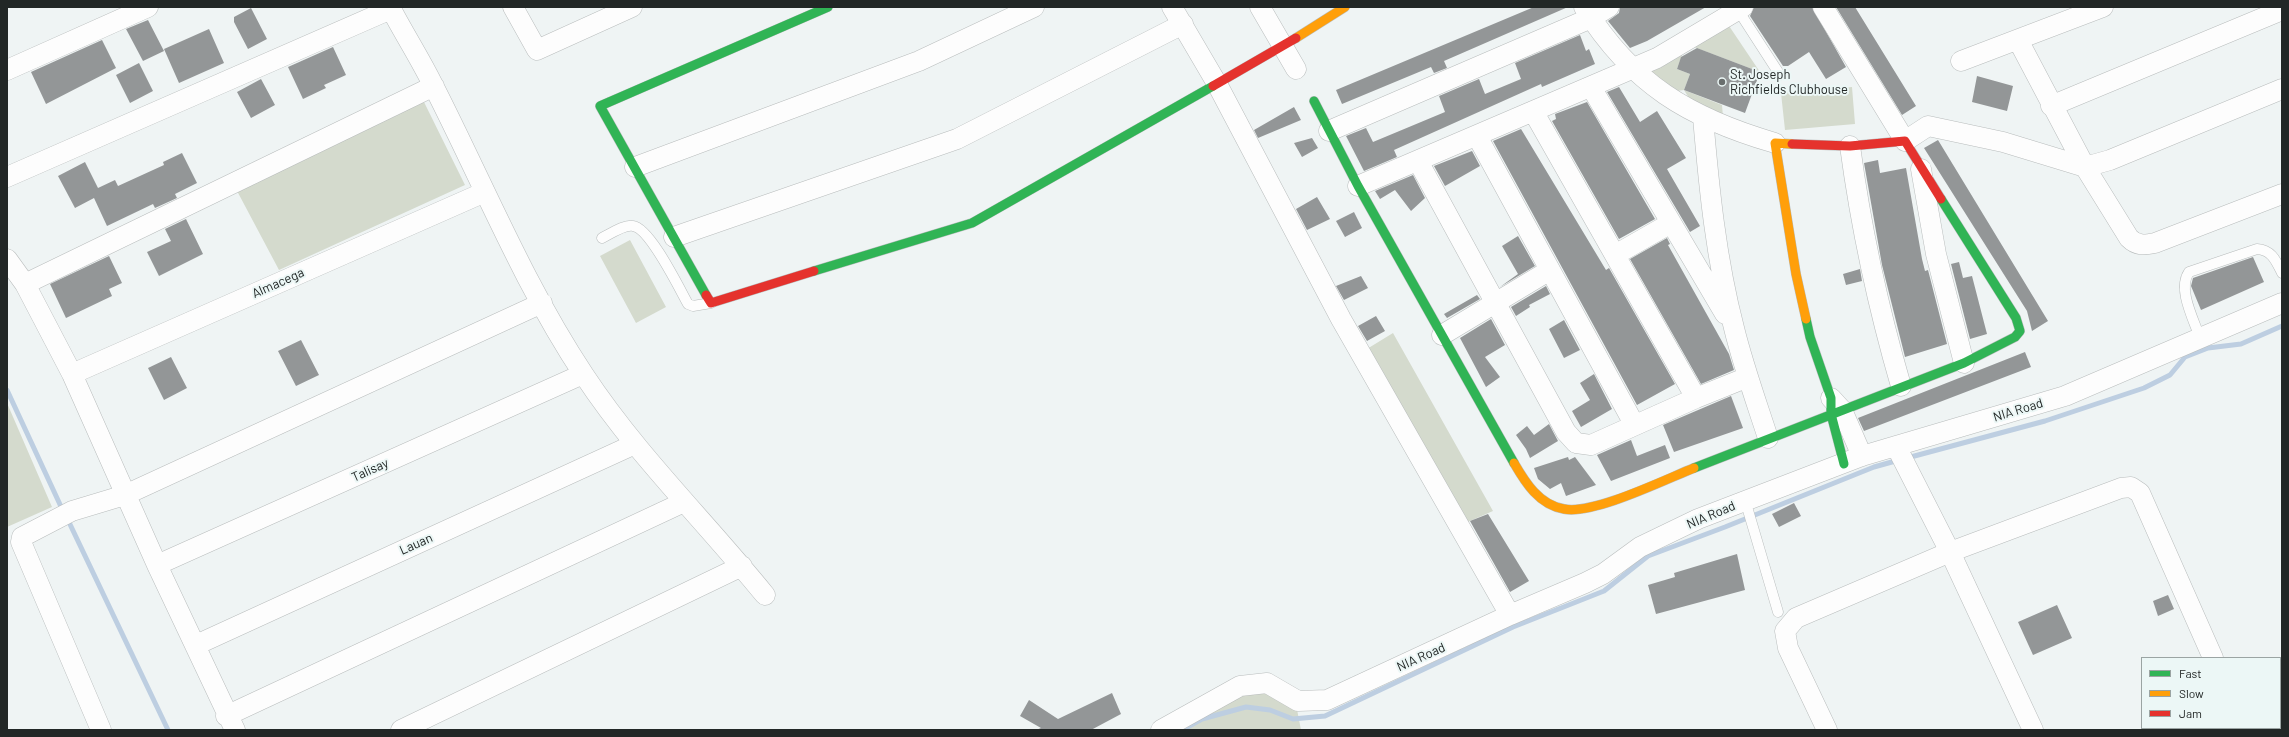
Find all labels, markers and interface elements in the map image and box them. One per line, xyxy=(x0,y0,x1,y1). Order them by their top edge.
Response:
place label: St. Joseph Richfields Clubhouse xyxy=(1730,67,1848,98)
marker: St. Joseph Richfields Clubhouse xyxy=(1717,77,1727,87)
street label: Almacega xyxy=(249,265,307,301)
street label: NIA Road xyxy=(1991,395,2045,425)
street label: Talisay xyxy=(349,455,391,485)
street label: NIA Road xyxy=(1684,498,1738,532)
street label: Lauan xyxy=(397,530,435,558)
street label: NIA Road xyxy=(1394,639,1448,675)
legend xyxy=(2141,657,2281,729)
text: Fast xyxy=(2179,666,2202,680)
text: Slow xyxy=(2179,686,2204,700)
text: Jam xyxy=(2179,706,2202,720)

